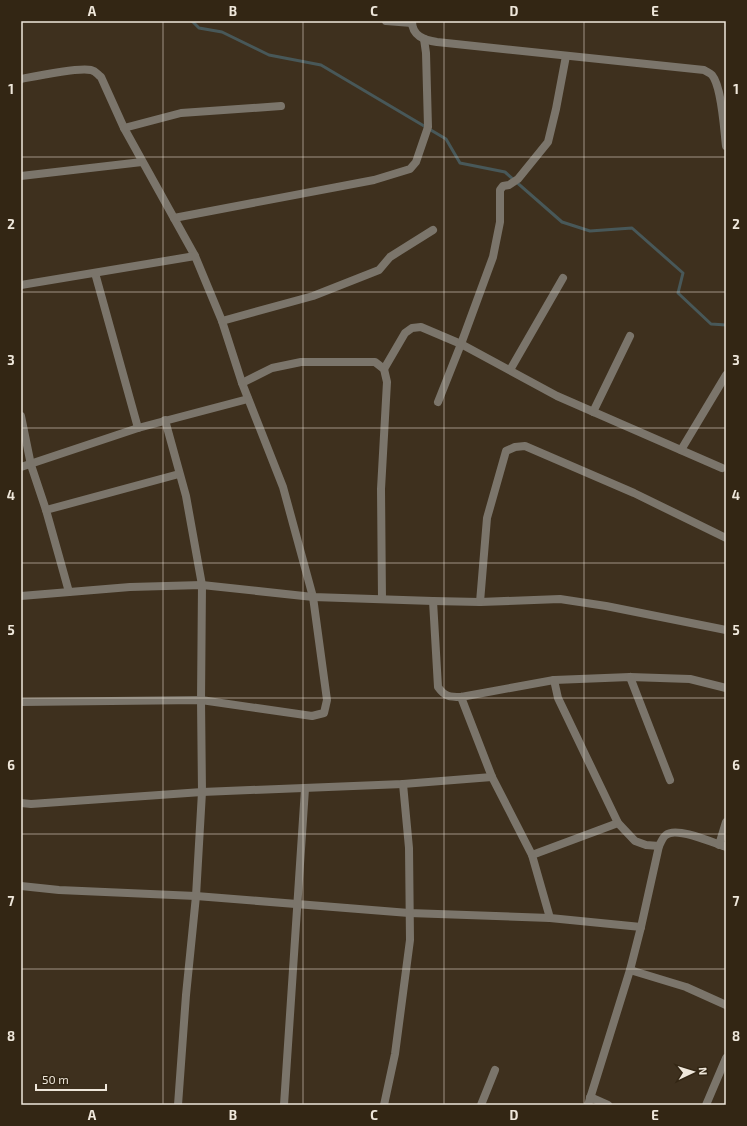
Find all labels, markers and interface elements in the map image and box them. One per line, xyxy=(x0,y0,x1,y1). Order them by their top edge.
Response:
text: A xyxy=(88,3,97,19)
text: B xyxy=(229,3,237,19)
text: C xyxy=(370,3,378,19)
text: D xyxy=(510,3,519,19)
text: E xyxy=(651,3,659,19)
text: 1 xyxy=(8,81,14,97)
text: 1 xyxy=(733,81,739,97)
text: 2 xyxy=(7,216,15,232)
text: 2 xyxy=(732,216,740,232)
text: 3 xyxy=(7,352,15,368)
text: 3 xyxy=(732,352,740,368)
text: 4 xyxy=(7,487,15,503)
text: 4 xyxy=(732,487,740,503)
text: 5 xyxy=(7,622,15,638)
text: 5 xyxy=(732,622,740,638)
text: 6 xyxy=(7,757,15,773)
text: 6 xyxy=(732,757,740,773)
text: 7 xyxy=(8,893,15,909)
text: 7 xyxy=(733,893,740,909)
text: 8 xyxy=(7,1028,15,1044)
text: 8 xyxy=(732,1028,740,1044)
north arrow xyxy=(673,1052,713,1092)
scale bar xyxy=(36,1066,106,1092)
text: N xyxy=(697,1067,710,1076)
text: 50 m xyxy=(42,1072,69,1086)
text: A xyxy=(88,1107,97,1123)
text: B xyxy=(229,1107,237,1123)
text: C xyxy=(370,1107,378,1123)
text: D xyxy=(510,1107,519,1123)
text: E xyxy=(651,1107,659,1123)

